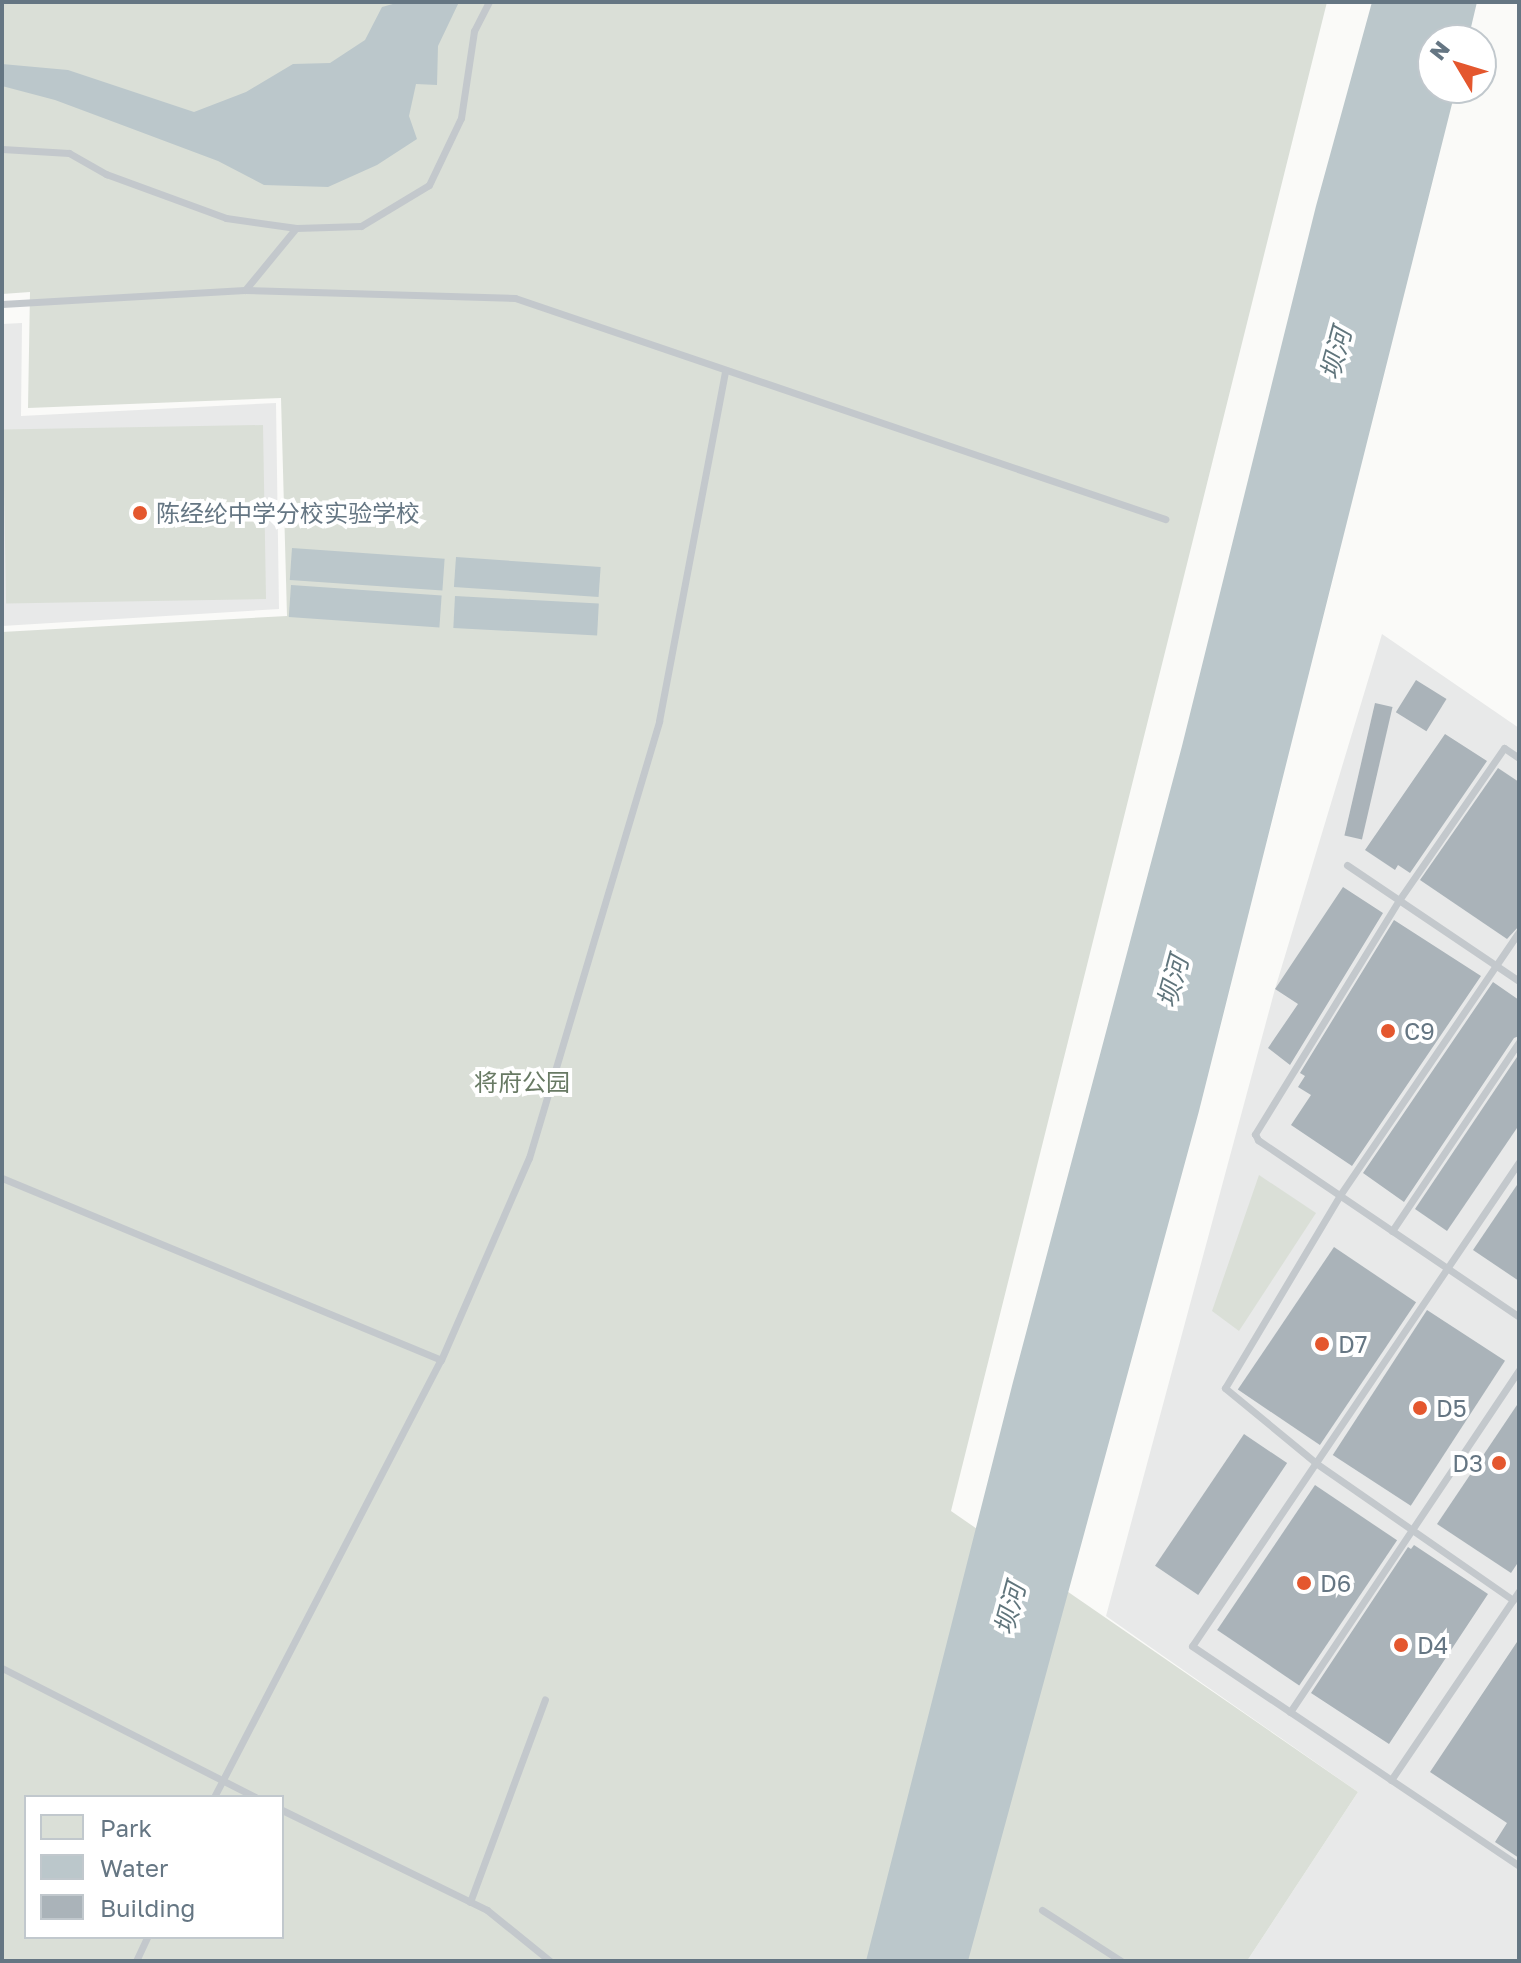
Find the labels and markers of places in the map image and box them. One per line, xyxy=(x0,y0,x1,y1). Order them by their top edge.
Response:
place label: 陈经纶中学分校实验学校 xyxy=(156,499,420,527)
marker: 陈经纶中学分校实验学校 xyxy=(131,504,149,522)
place label: C9 xyxy=(1404,1017,1435,1045)
marker: C9 xyxy=(1379,1022,1397,1040)
place label: D7 xyxy=(1338,1330,1368,1358)
marker: D7 xyxy=(1313,1335,1331,1353)
place label: D5 xyxy=(1436,1394,1467,1422)
marker: D5 xyxy=(1411,1399,1429,1417)
place label: D3 xyxy=(1452,1449,1483,1477)
marker: D3 xyxy=(1490,1454,1508,1472)
place label: D6 xyxy=(1320,1569,1351,1597)
marker: D6 xyxy=(1295,1574,1313,1592)
place label: D4 xyxy=(1417,1631,1448,1659)
marker: D4 xyxy=(1392,1636,1410,1654)

